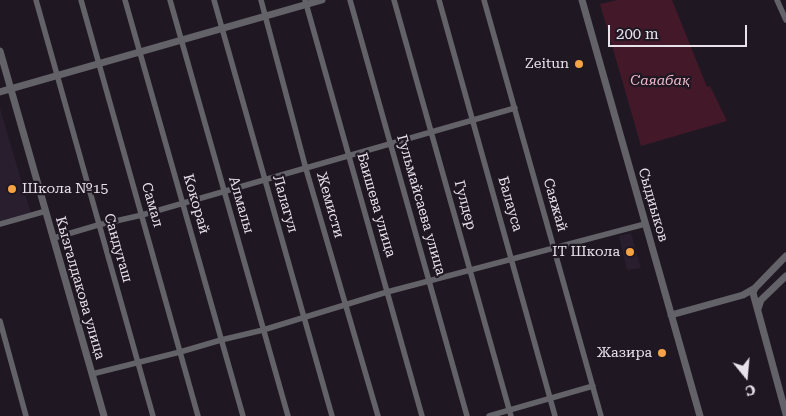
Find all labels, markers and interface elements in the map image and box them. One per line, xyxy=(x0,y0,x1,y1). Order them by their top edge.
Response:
scale bar xyxy=(611,15,750,47)
text: 200 m xyxy=(616,25,659,43)
place label: Zeitun xyxy=(525,56,569,72)
marker: Zeitun xyxy=(573,58,585,70)
park label: Саяабақ xyxy=(630,73,690,89)
street label: Гульмайсаева улица xyxy=(393,133,449,277)
street label: Баишева улица xyxy=(353,151,399,259)
street label: Сыдиыков xyxy=(634,166,672,244)
street label: Жемисти xyxy=(313,170,347,240)
street label: Кокорай xyxy=(179,172,213,236)
street label: Лалагул xyxy=(269,173,301,235)
street label: Алмалы xyxy=(225,175,257,235)
street label: Балауса xyxy=(494,175,526,233)
street label: Саяжай xyxy=(539,176,571,234)
street label: Гулдер xyxy=(450,178,480,232)
place label: Школа №15 xyxy=(22,181,108,197)
street label: Самал xyxy=(138,181,166,229)
marker: Школа №15 xyxy=(6,183,18,195)
street label: Сандугаш xyxy=(100,212,136,284)
street label: Кызгалдакова улица xyxy=(52,215,108,361)
place label: IT Школа xyxy=(552,244,620,260)
marker: IT Школа xyxy=(624,246,636,258)
place label: Жазира xyxy=(597,345,652,361)
marker: Жазира xyxy=(656,347,668,359)
north arrow xyxy=(721,351,771,401)
text: С xyxy=(743,381,757,399)

